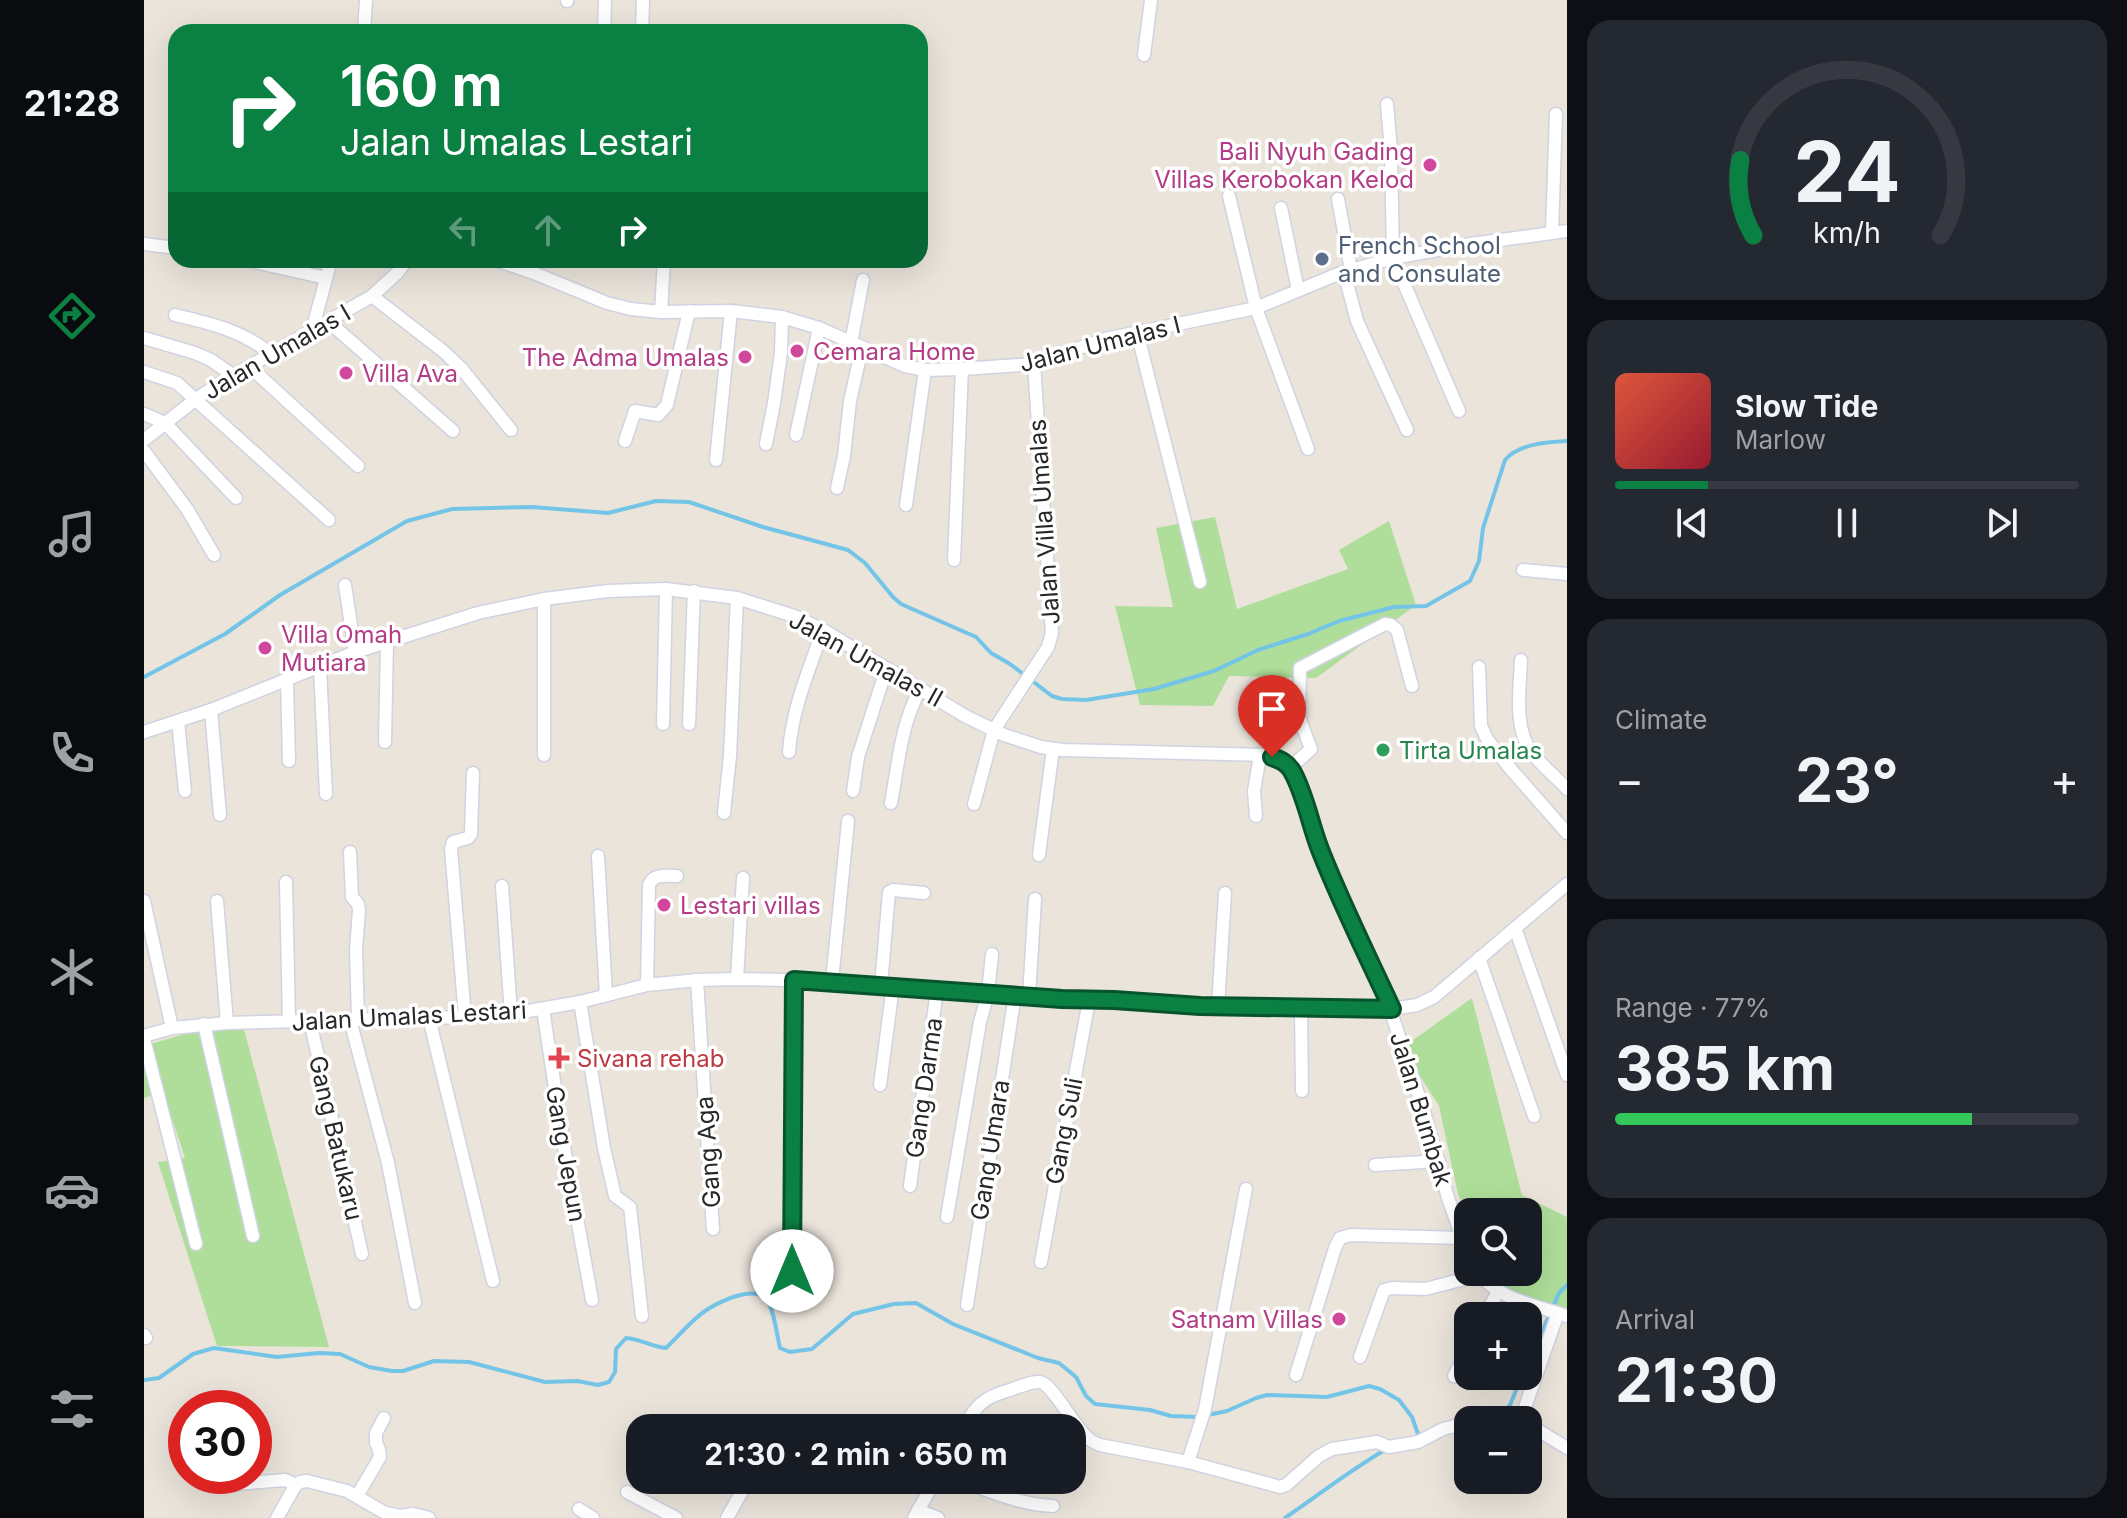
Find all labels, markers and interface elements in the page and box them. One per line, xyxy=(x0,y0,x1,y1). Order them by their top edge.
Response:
text: 160 m xyxy=(340,52,503,120)
icon: right xyxy=(208,56,312,160)
text: 21:28 xyxy=(24,81,120,125)
text: Jalan Umalas Lestari xyxy=(340,120,693,164)
text: 24 xyxy=(1793,120,1901,221)
place label: Bali Nyuh Gading Villas Kerobokan Kelod xyxy=(1154,137,1414,194)
marker: Bali Nyuh Gading Villas Kerobokan Kelod xyxy=(1421,156,1439,174)
icon: left xyxy=(442,208,486,252)
icon: ahead xyxy=(526,208,570,252)
icon: right xyxy=(610,208,654,252)
text: km/h xyxy=(1813,215,1881,250)
place label: French School and Consulate xyxy=(1338,231,1501,288)
marker: French School and Consulate xyxy=(1313,250,1331,268)
icon: directions xyxy=(44,288,100,344)
street label: Jalan Umalas I xyxy=(198,298,356,406)
street label: Jalan Umalas I xyxy=(1016,310,1184,378)
place label: Cemara Home xyxy=(813,337,976,366)
marker: Cemara Home xyxy=(788,342,806,360)
place label: The Adma Umalas xyxy=(522,343,729,372)
marker: The Adma Umalas xyxy=(736,348,754,366)
place label: Villa Ava xyxy=(362,359,458,388)
marker: Villa Ava xyxy=(337,364,355,382)
text: Slow Tide xyxy=(1735,388,1878,424)
street label: Jalan Villa Umalas xyxy=(1022,418,1066,626)
text: Marlow xyxy=(1735,424,1826,455)
icon: previous xyxy=(1670,501,1714,545)
icon: pause xyxy=(1825,501,1869,545)
icon: next xyxy=(1980,501,2024,545)
icon: music xyxy=(44,506,100,562)
street label: Jalan Umalas II xyxy=(784,605,948,713)
place label: Villa Omah Mutiara xyxy=(281,620,402,677)
marker: Villa Omah Mutiara xyxy=(256,639,274,657)
pin xyxy=(1238,675,1306,757)
icon: arrive xyxy=(1250,687,1294,731)
text: Climate xyxy=(1615,704,1707,735)
icon: phone xyxy=(44,725,100,781)
place label: Tirta Umalas xyxy=(1399,736,1542,765)
marker: Tirta Umalas xyxy=(1374,741,1392,759)
text: 23° xyxy=(1795,744,1899,816)
text: − xyxy=(1615,753,1644,807)
text: + xyxy=(2050,753,2079,807)
place label: Lestari villas xyxy=(680,891,821,920)
marker: Lestari villas xyxy=(655,896,673,914)
icon: climate xyxy=(44,944,100,1000)
text: Range · 77% xyxy=(1615,992,1770,1023)
street label: Jalan Umalas Lestari xyxy=(291,995,527,1037)
street label: Gang Darma xyxy=(900,1016,948,1160)
street label: Jalan Bumbak xyxy=(1384,1028,1458,1190)
text: 385 km xyxy=(1615,1032,1835,1104)
place label: Sivana rehab xyxy=(577,1044,724,1073)
marker: Sivana rehab xyxy=(548,1047,570,1069)
street label: Gang Batukaru xyxy=(303,1053,369,1223)
street label: Gang Suli xyxy=(1039,1075,1089,1187)
street label: Gang Umara xyxy=(965,1078,1015,1222)
street label: Gang Jepun xyxy=(540,1084,592,1224)
street label: Gang Aga xyxy=(690,1095,726,1209)
icon: car xyxy=(44,1162,100,1218)
map controls xyxy=(1454,1198,1542,1494)
button: search xyxy=(1454,1198,1542,1286)
position arrow xyxy=(750,1229,834,1313)
button: + xyxy=(1454,1302,1542,1390)
text: Arrival xyxy=(1615,1304,1695,1335)
place label: Satnam Villas xyxy=(1171,1305,1323,1334)
marker: Satnam Villas xyxy=(1330,1310,1348,1328)
text: 21:30 xyxy=(1615,1344,1778,1416)
icon: filters xyxy=(44,1381,100,1437)
speed limit sign: 30 xyxy=(168,1390,272,1494)
button: − xyxy=(1454,1406,1542,1494)
text: 21:30 · 2 min · 650 m xyxy=(704,1436,1008,1472)

